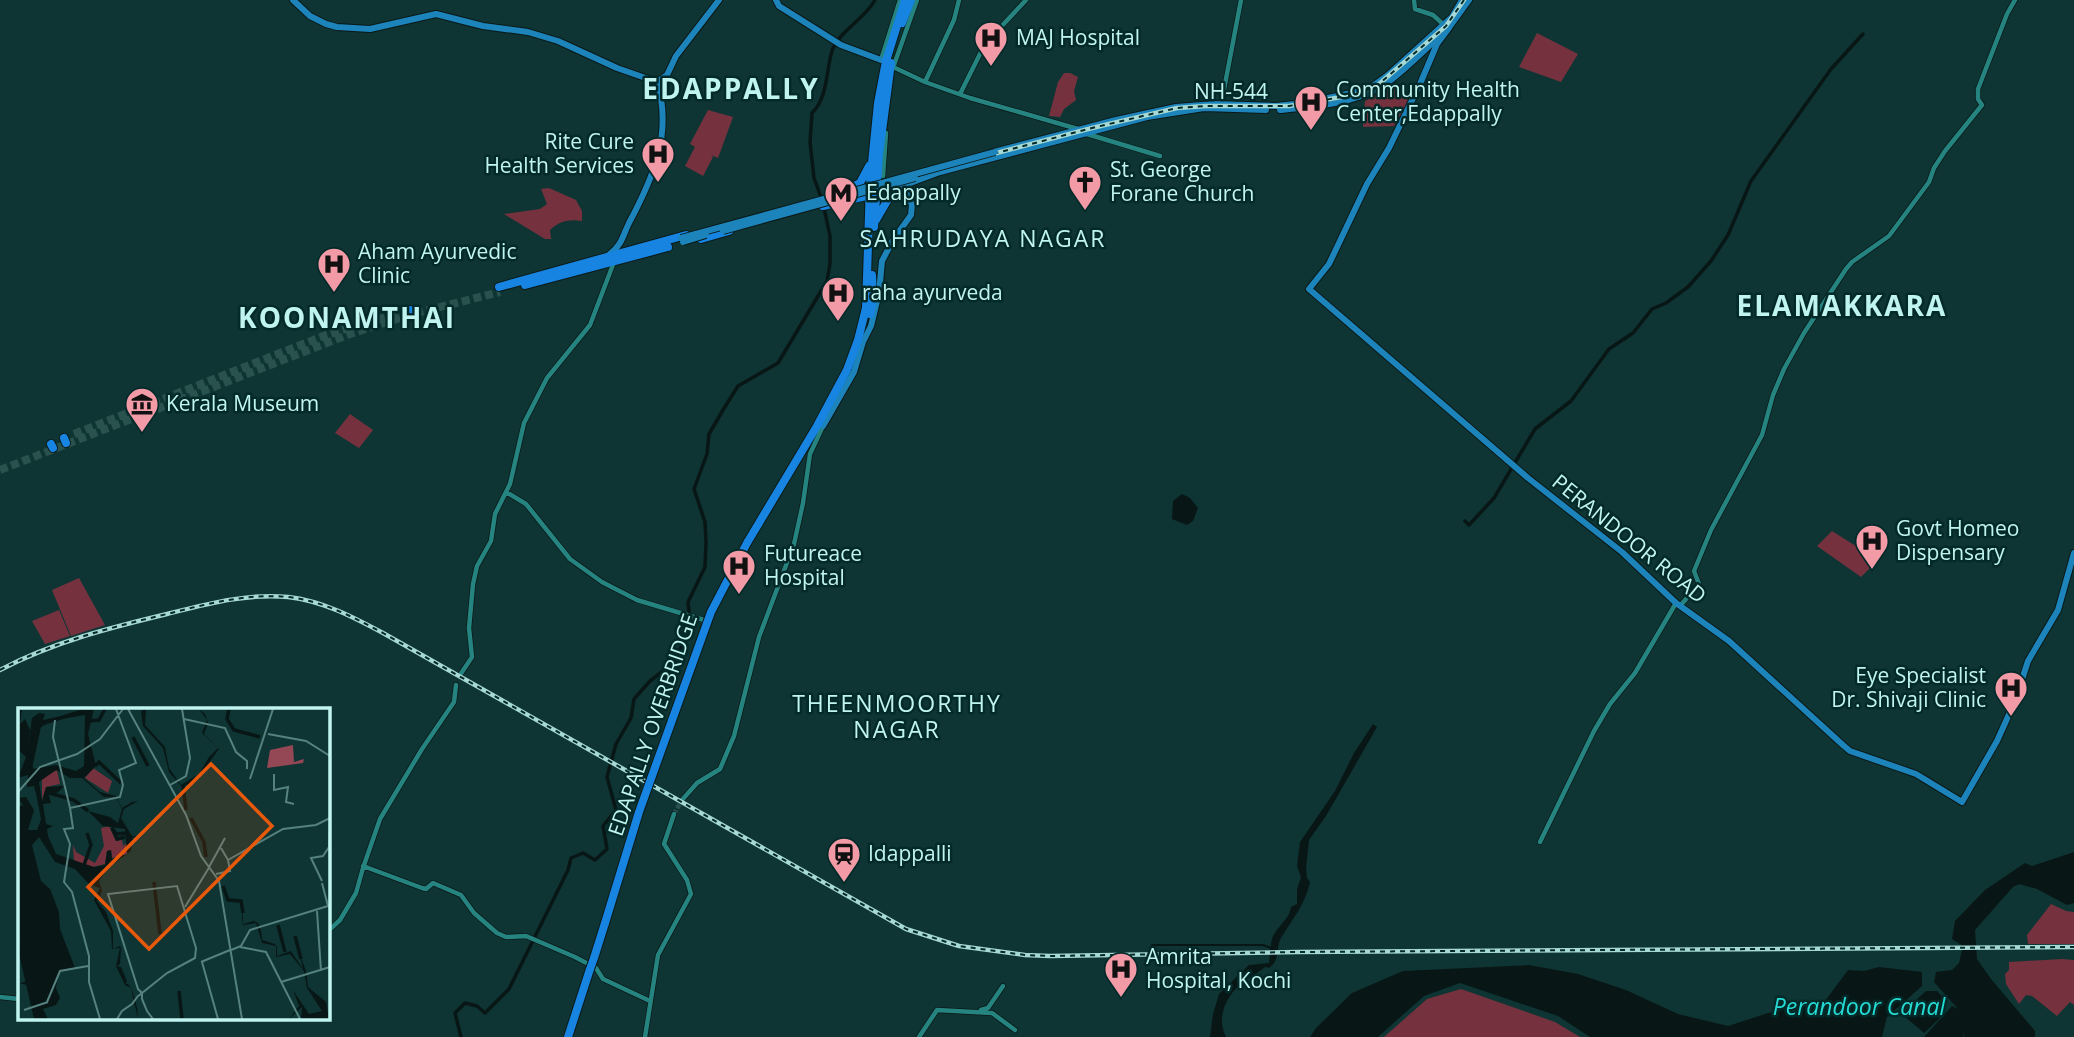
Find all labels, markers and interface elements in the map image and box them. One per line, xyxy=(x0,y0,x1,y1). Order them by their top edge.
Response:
hospital icon: MAJ Hospital xyxy=(972,19,1010,68)
place label: MAJ Hospital xyxy=(1016,23,1140,51)
district label: EDAPPALLY xyxy=(642,69,820,107)
place label: Community Health Center,Edappally xyxy=(1336,75,1520,127)
street label: NH-544 xyxy=(1194,77,1268,105)
hospital icon: Community Health Center,Edappally xyxy=(1292,83,1330,132)
place label: Rite Cure Health Services xyxy=(484,127,634,179)
hospital icon: Rite Cure Health Services xyxy=(639,135,677,184)
place label: St. George Forane Church xyxy=(1110,155,1254,207)
church icon: St. George Forane Church xyxy=(1066,163,1104,212)
metro station icon: Edappally xyxy=(822,174,860,223)
place label: Edappally xyxy=(866,178,961,206)
district label: SAHRUDAYA NAGAR xyxy=(859,222,1107,254)
place label: Aham Ayurvedic Clinic xyxy=(358,237,516,289)
hospital icon: Aham Ayurvedic Clinic xyxy=(315,245,353,294)
hospital icon: raha ayurveda xyxy=(819,274,857,323)
place label: raha ayurveda xyxy=(862,278,1003,306)
district label: ELAMAKKARA xyxy=(1737,286,1947,324)
district label: KOONAMTHAI xyxy=(238,298,456,336)
museum icon: Kerala Museum xyxy=(123,385,161,434)
place label: Kerala Museum xyxy=(166,389,319,417)
street label: PERANDOOR ROAD xyxy=(1547,467,1712,609)
place label: Govt Homeo Dispensary xyxy=(1896,514,2019,566)
hospital icon: Govt Homeo Dispensary xyxy=(1853,522,1891,571)
place label: Futureace Hospital xyxy=(764,539,862,591)
hospital icon: Futureace Hospital xyxy=(720,547,758,596)
street label: EDAPALLY OVERBRIDGE xyxy=(601,610,703,840)
place label: Eye Specialist Dr. Shivaji Clinic xyxy=(1831,661,1986,713)
hospital icon: Eye Specialist Dr. Shivaji Clinic xyxy=(1992,669,2030,718)
district label: THEENMOORTHY NAGAR xyxy=(792,687,1002,745)
inset map xyxy=(18,708,329,1020)
station icon: Idappalli xyxy=(825,835,863,884)
place label: Idappalli xyxy=(868,839,952,867)
place label: Amrita Hospital, Kochi xyxy=(1146,942,1291,994)
hospital icon: Amrita Hospital, Kochi xyxy=(1102,950,1140,999)
water label: Perandoor Canal xyxy=(1773,990,1947,1022)

